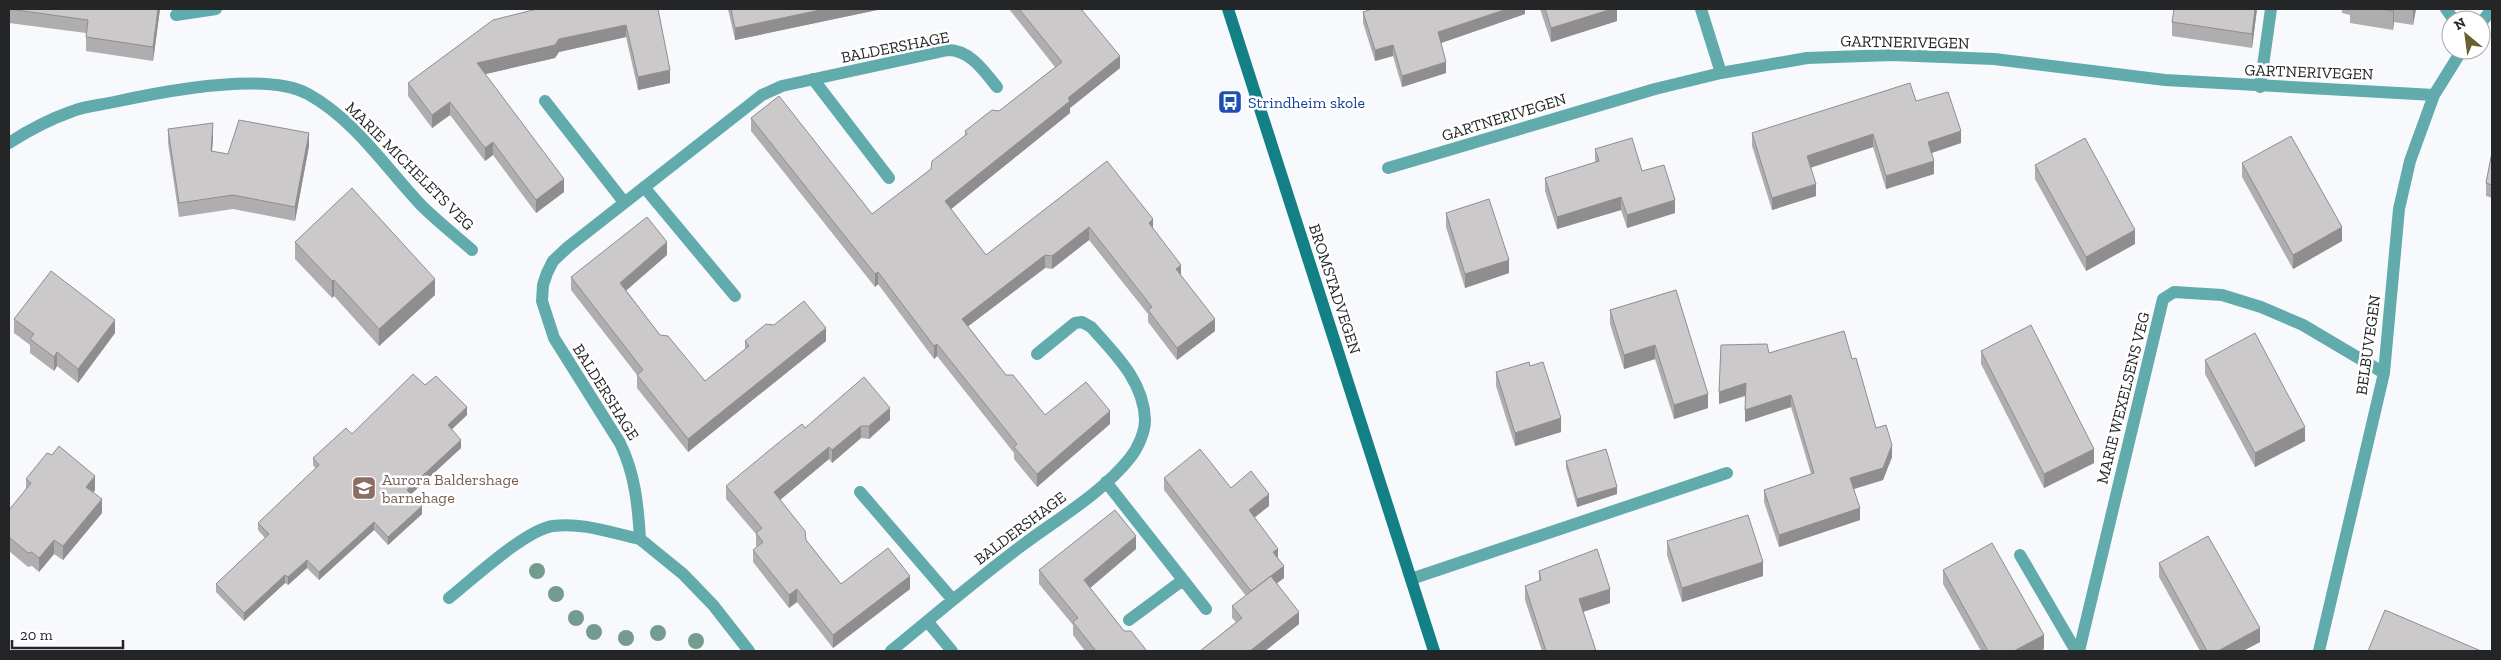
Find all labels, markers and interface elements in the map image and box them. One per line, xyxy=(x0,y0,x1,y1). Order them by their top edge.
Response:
north arrow xyxy=(2441,10,2491,60)
text: N xyxy=(2451,14,2469,34)
street label: BALDERSHAGE xyxy=(839,27,951,67)
street label: GARTNERIVEGEN xyxy=(1840,31,1970,53)
street label: GARTNERIVEGEN xyxy=(2244,60,2374,84)
bus stop icon: Strindheim skole xyxy=(1217,89,1243,115)
street label: GARTNERIVEGEN xyxy=(1439,89,1569,145)
place label: Strindheim skole xyxy=(1248,93,1365,112)
street label: MARIE MICHELETS VEG xyxy=(342,98,478,234)
street label: BROMSTADVEGEN xyxy=(1305,221,1365,357)
street label: BELBUVEGEN xyxy=(2352,294,2384,396)
street label: MARIE WEXELSENS VEG xyxy=(2092,310,2154,486)
street label: BALDERSHAGE xyxy=(569,340,643,444)
place label: Aurora Baldershage barnehage xyxy=(381,470,519,507)
school or university icon: Aurora Baldershage barnehage xyxy=(351,475,377,501)
street label: BALDERSHAGE xyxy=(970,487,1070,569)
scale bar xyxy=(12,618,124,650)
text: 20 m xyxy=(20,626,53,644)

